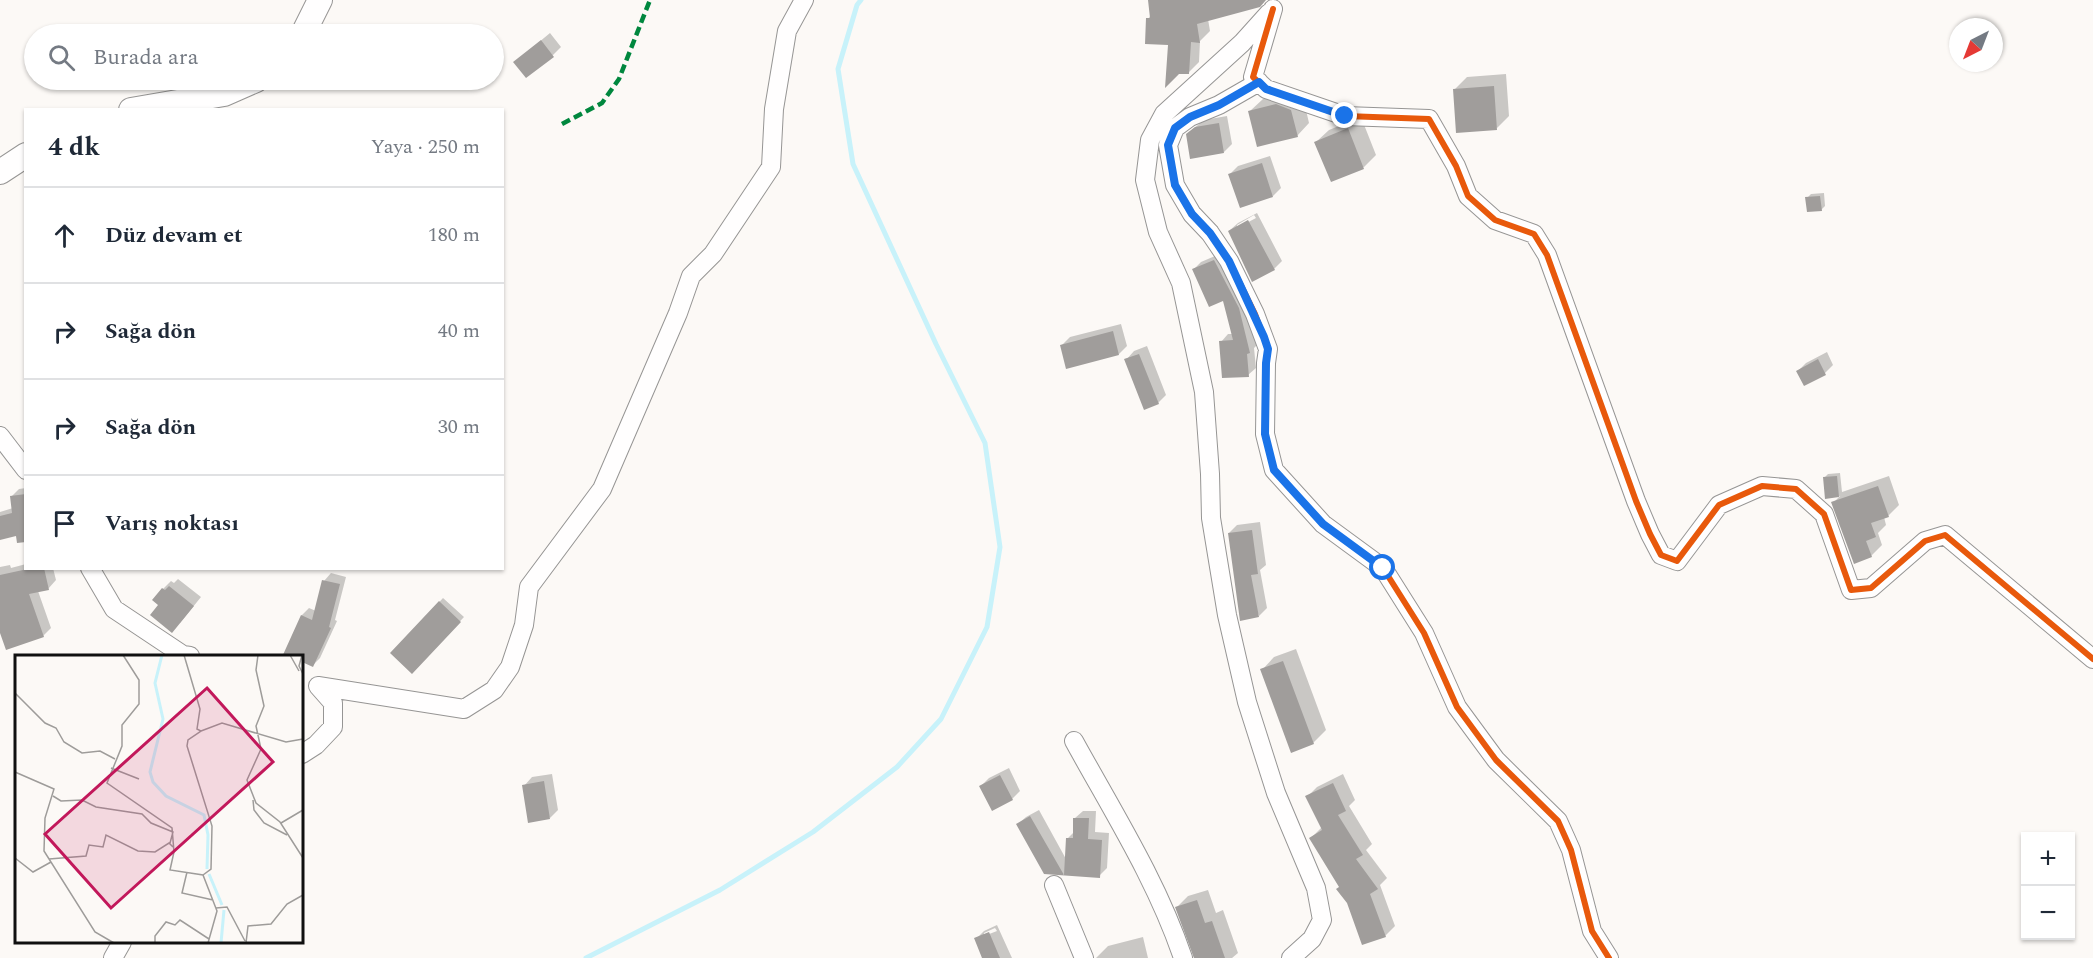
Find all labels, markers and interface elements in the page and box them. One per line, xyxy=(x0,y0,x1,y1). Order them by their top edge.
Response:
north arrow xyxy=(1949,18,2003,72)
search box xyxy=(24,24,504,90)
icon: search xyxy=(45,41,78,74)
text: Burada ara xyxy=(93,41,199,74)
route end xyxy=(1331,102,1357,128)
text: 4 dk xyxy=(48,127,100,167)
text: Yaya · 250 m xyxy=(371,132,480,162)
icon: ahead xyxy=(48,219,81,252)
text: Düz devam et xyxy=(105,219,243,252)
text: 180 m xyxy=(428,220,480,250)
icon: right xyxy=(48,315,81,348)
text: Sağa dön xyxy=(105,315,196,348)
text: 40 m xyxy=(438,316,480,346)
icon: right xyxy=(48,411,81,444)
text: Sağa dön xyxy=(105,411,196,444)
text: 30 m xyxy=(438,412,480,442)
icon: arrive xyxy=(48,507,81,540)
text: Varış noktası xyxy=(105,507,239,540)
route start xyxy=(1369,554,1395,580)
inset map xyxy=(15,655,303,943)
map controls xyxy=(2021,832,2075,940)
button: + xyxy=(2021,832,2075,886)
button: − xyxy=(2021,886,2075,940)

